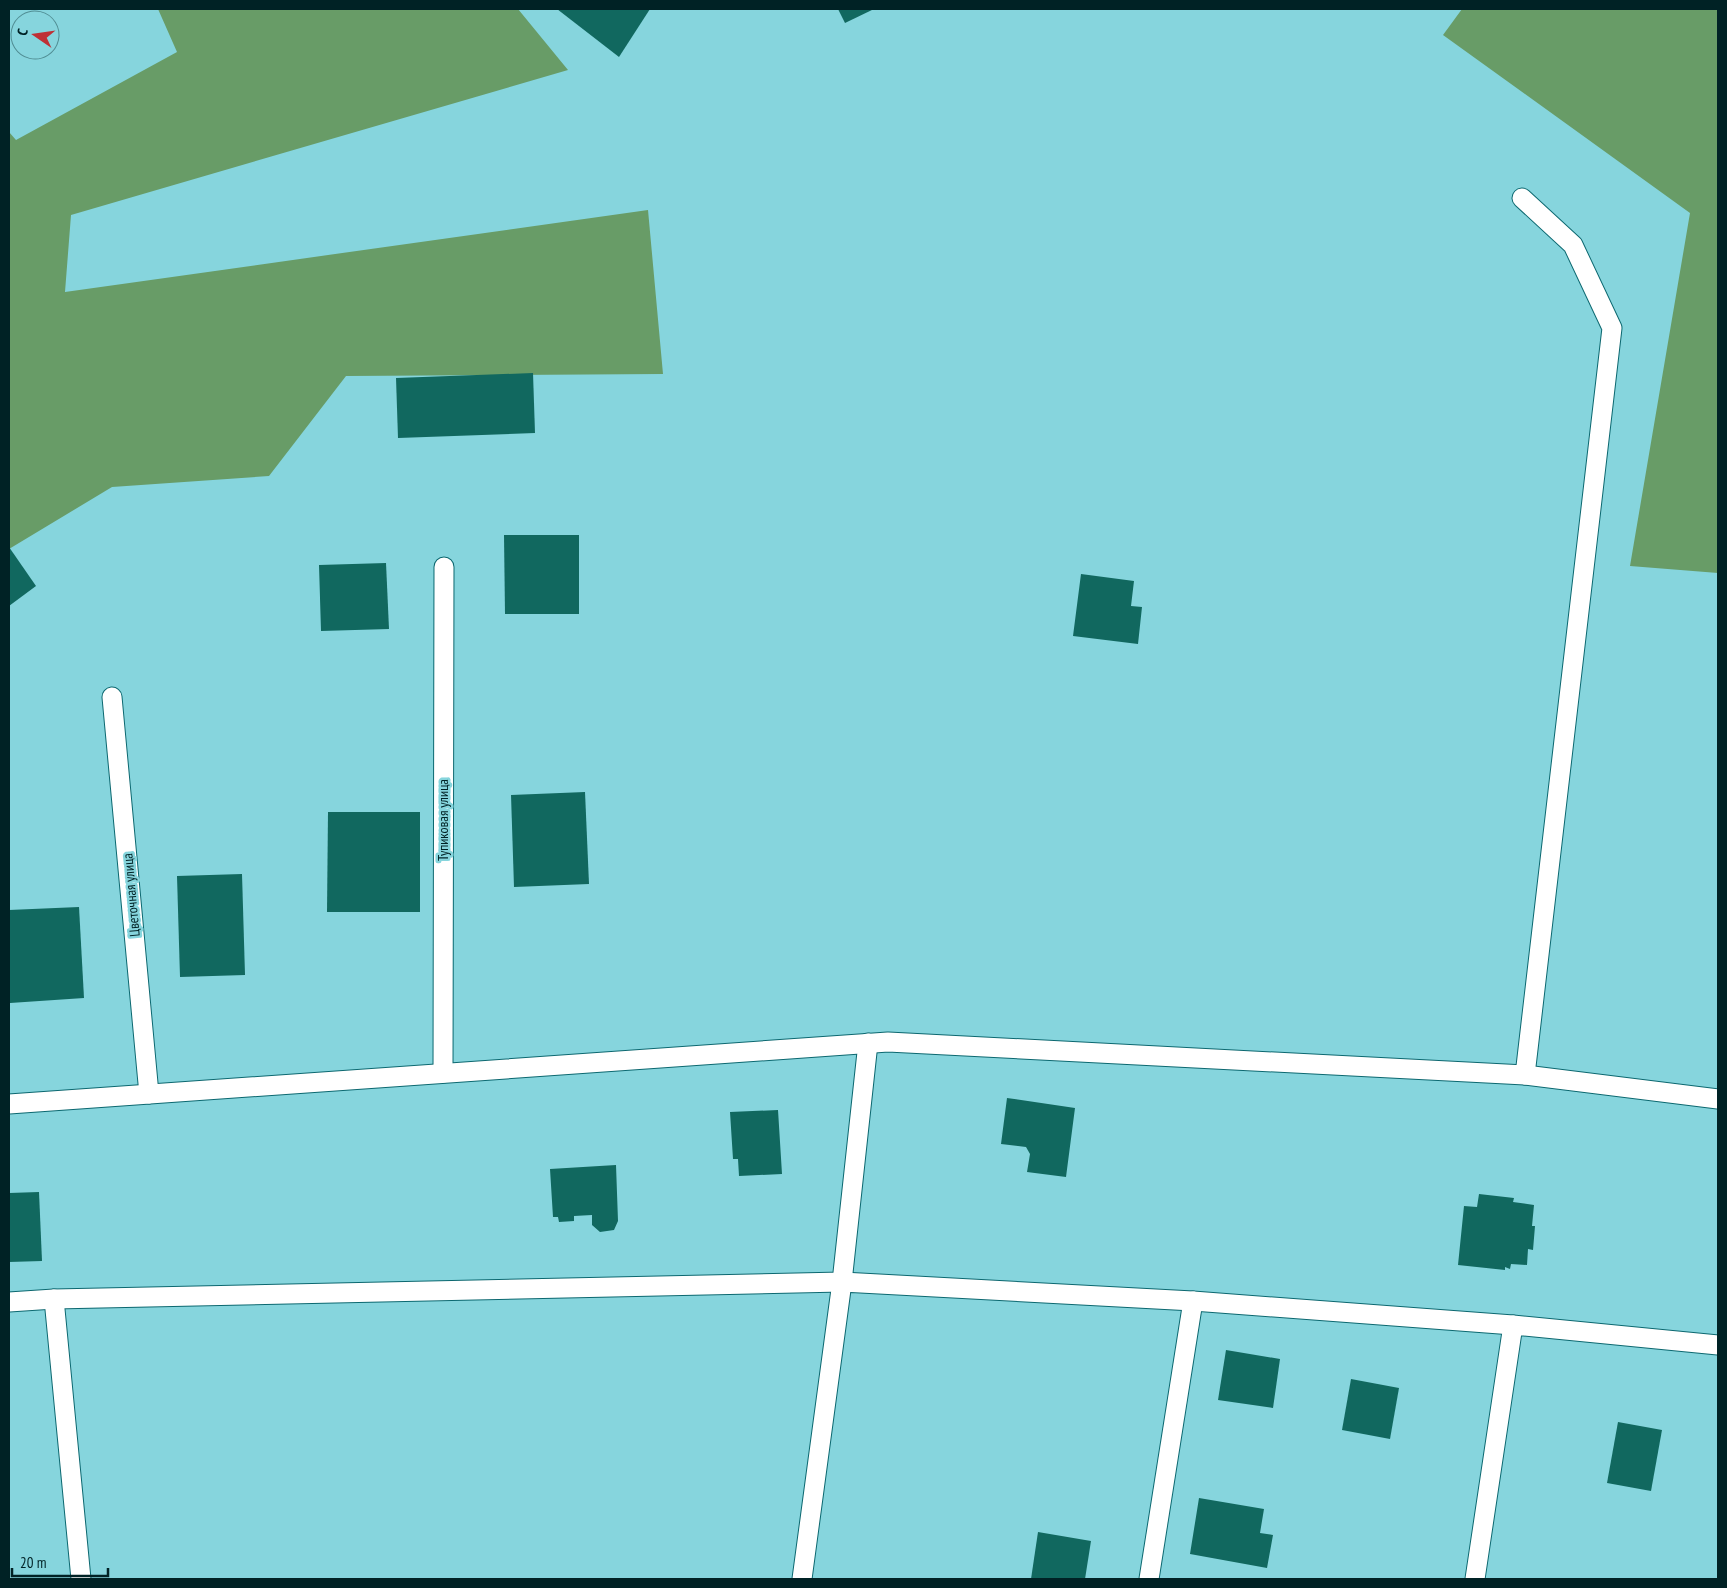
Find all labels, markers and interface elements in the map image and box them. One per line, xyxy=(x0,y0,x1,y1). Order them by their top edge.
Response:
north arrow xyxy=(10,10,60,60)
text: С xyxy=(13,26,32,37)
street label: Тупиковая улица xyxy=(434,779,452,861)
street label: Цветочная улица xyxy=(118,852,144,938)
scale bar xyxy=(12,1546,109,1578)
text: 20 m xyxy=(20,1553,46,1572)

